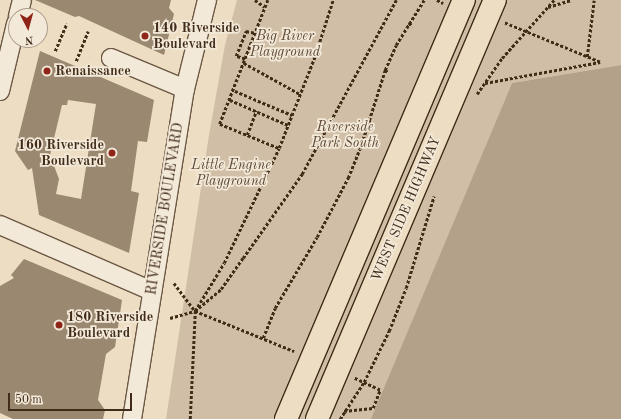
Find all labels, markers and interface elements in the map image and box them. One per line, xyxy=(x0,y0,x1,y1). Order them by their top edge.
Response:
north arrow xyxy=(8,8,48,48)
place label: 140 Riverside Boulevard xyxy=(153,20,239,52)
park label: Big River Playground xyxy=(250,28,320,60)
marker: 140 Riverside Boulevard xyxy=(140,31,150,41)
text: N xyxy=(24,34,34,45)
place label: Renaissance xyxy=(55,63,131,79)
marker: Renaissance xyxy=(42,66,52,76)
park label: Riverside Park South xyxy=(311,119,379,152)
street label: RIVERSIDE BOULEVARD xyxy=(143,122,187,296)
street label: WEST SIDE HIGHWAY xyxy=(368,134,444,284)
place label: 160 Riverside Boulevard xyxy=(18,137,104,170)
marker: 160 Riverside Boulevard xyxy=(107,148,117,158)
park label: Little Engine Playground xyxy=(191,157,271,190)
place label: 180 Riverside Boulevard xyxy=(67,309,153,342)
marker: 180 Riverside Boulevard xyxy=(54,320,64,330)
scale bar xyxy=(10,385,134,411)
text: 50 m xyxy=(15,394,42,406)

